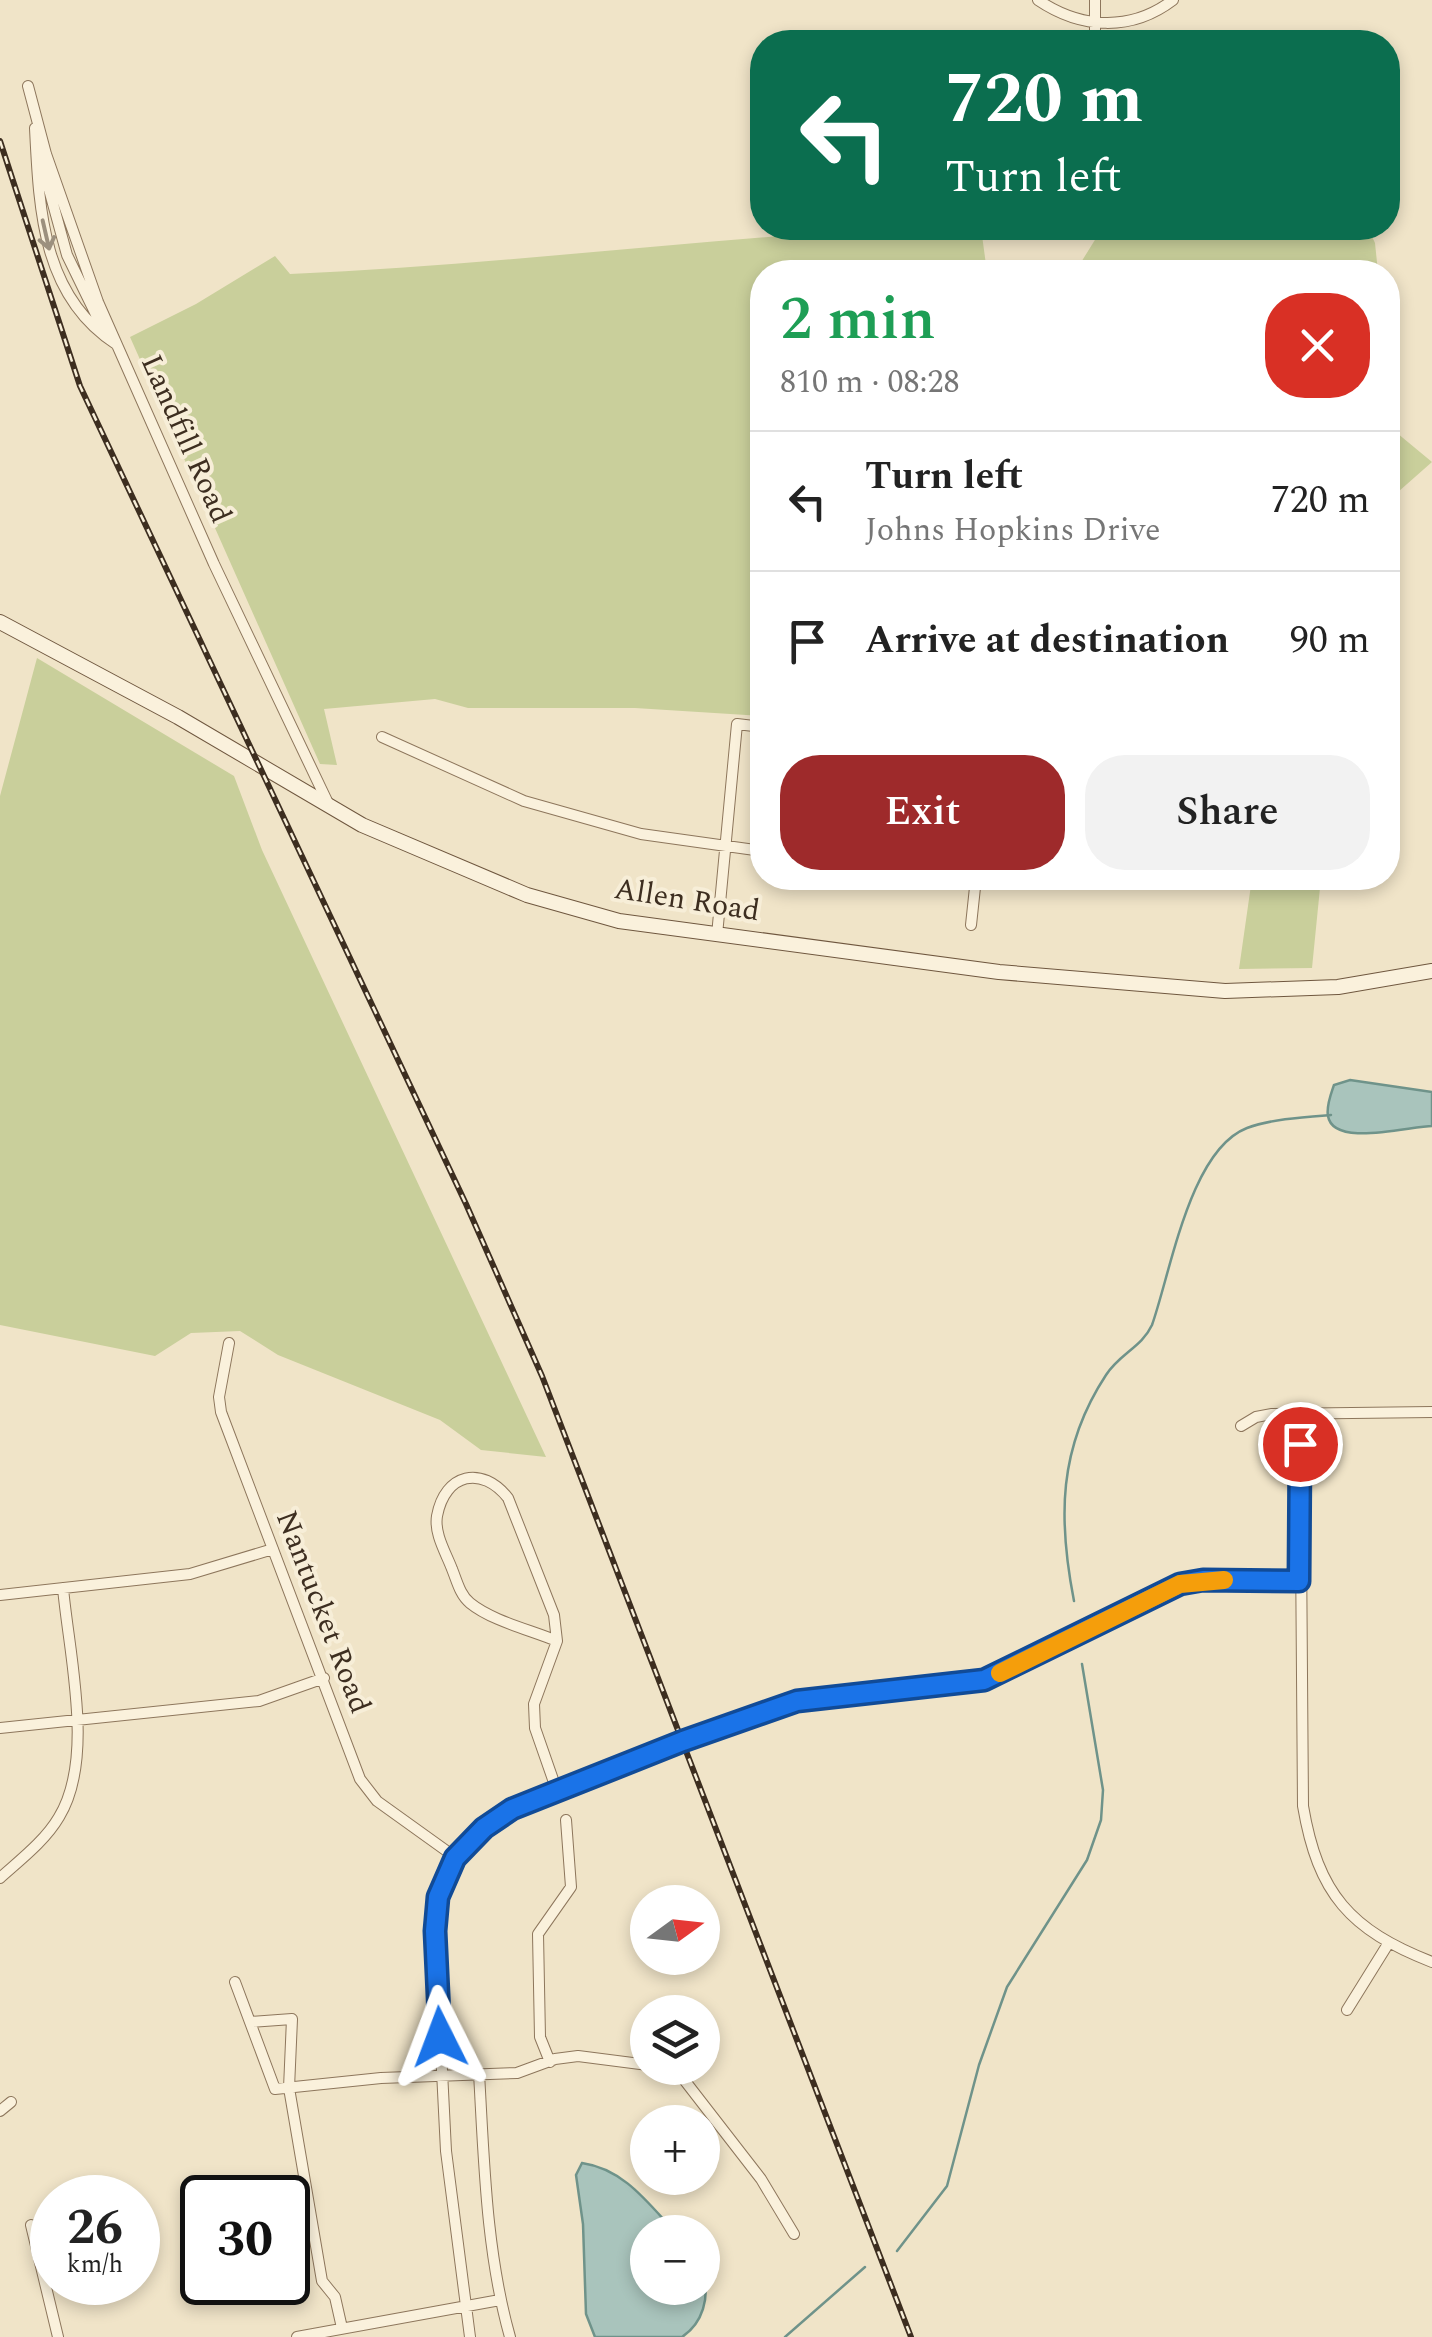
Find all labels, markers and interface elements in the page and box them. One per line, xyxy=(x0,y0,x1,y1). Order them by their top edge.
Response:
text: 720 m xyxy=(945,47,1143,153)
icon: left xyxy=(780,70,910,200)
text: Turn left xyxy=(945,143,1122,212)
one-way arrow xyxy=(38,218,56,250)
text: 2 min xyxy=(780,274,936,366)
button: close xyxy=(1265,293,1370,398)
street label: Landfill Road xyxy=(128,347,244,531)
text: 810 m · 08:28 xyxy=(780,358,960,407)
text: Turn left xyxy=(865,448,1023,506)
text: 720 m xyxy=(1271,472,1370,530)
icon: left xyxy=(780,474,835,529)
text: Johns Hopkins Drive xyxy=(865,506,1161,555)
text: Arrive at destination xyxy=(865,612,1229,670)
text: 90 m xyxy=(1290,612,1370,670)
icon: arrive xyxy=(780,614,835,669)
button: Exit xyxy=(780,755,1065,870)
button: Share xyxy=(1085,755,1370,870)
street label: Allen Road xyxy=(611,866,763,934)
pin xyxy=(1258,1402,1343,1487)
icon: arrive xyxy=(1273,1417,1328,1472)
street label: Nantucket Road xyxy=(263,1504,383,1720)
north arrow xyxy=(630,1885,720,1975)
map controls xyxy=(630,1885,720,2305)
position arrow xyxy=(388,1985,492,2089)
button: layers xyxy=(630,1995,720,2085)
button: + xyxy=(630,2105,720,2195)
speed limit sign: 30 xyxy=(180,2175,310,2305)
text: 26 xyxy=(67,2190,123,2266)
button: − xyxy=(630,2215,720,2305)
text: km/h xyxy=(67,2246,123,2284)

